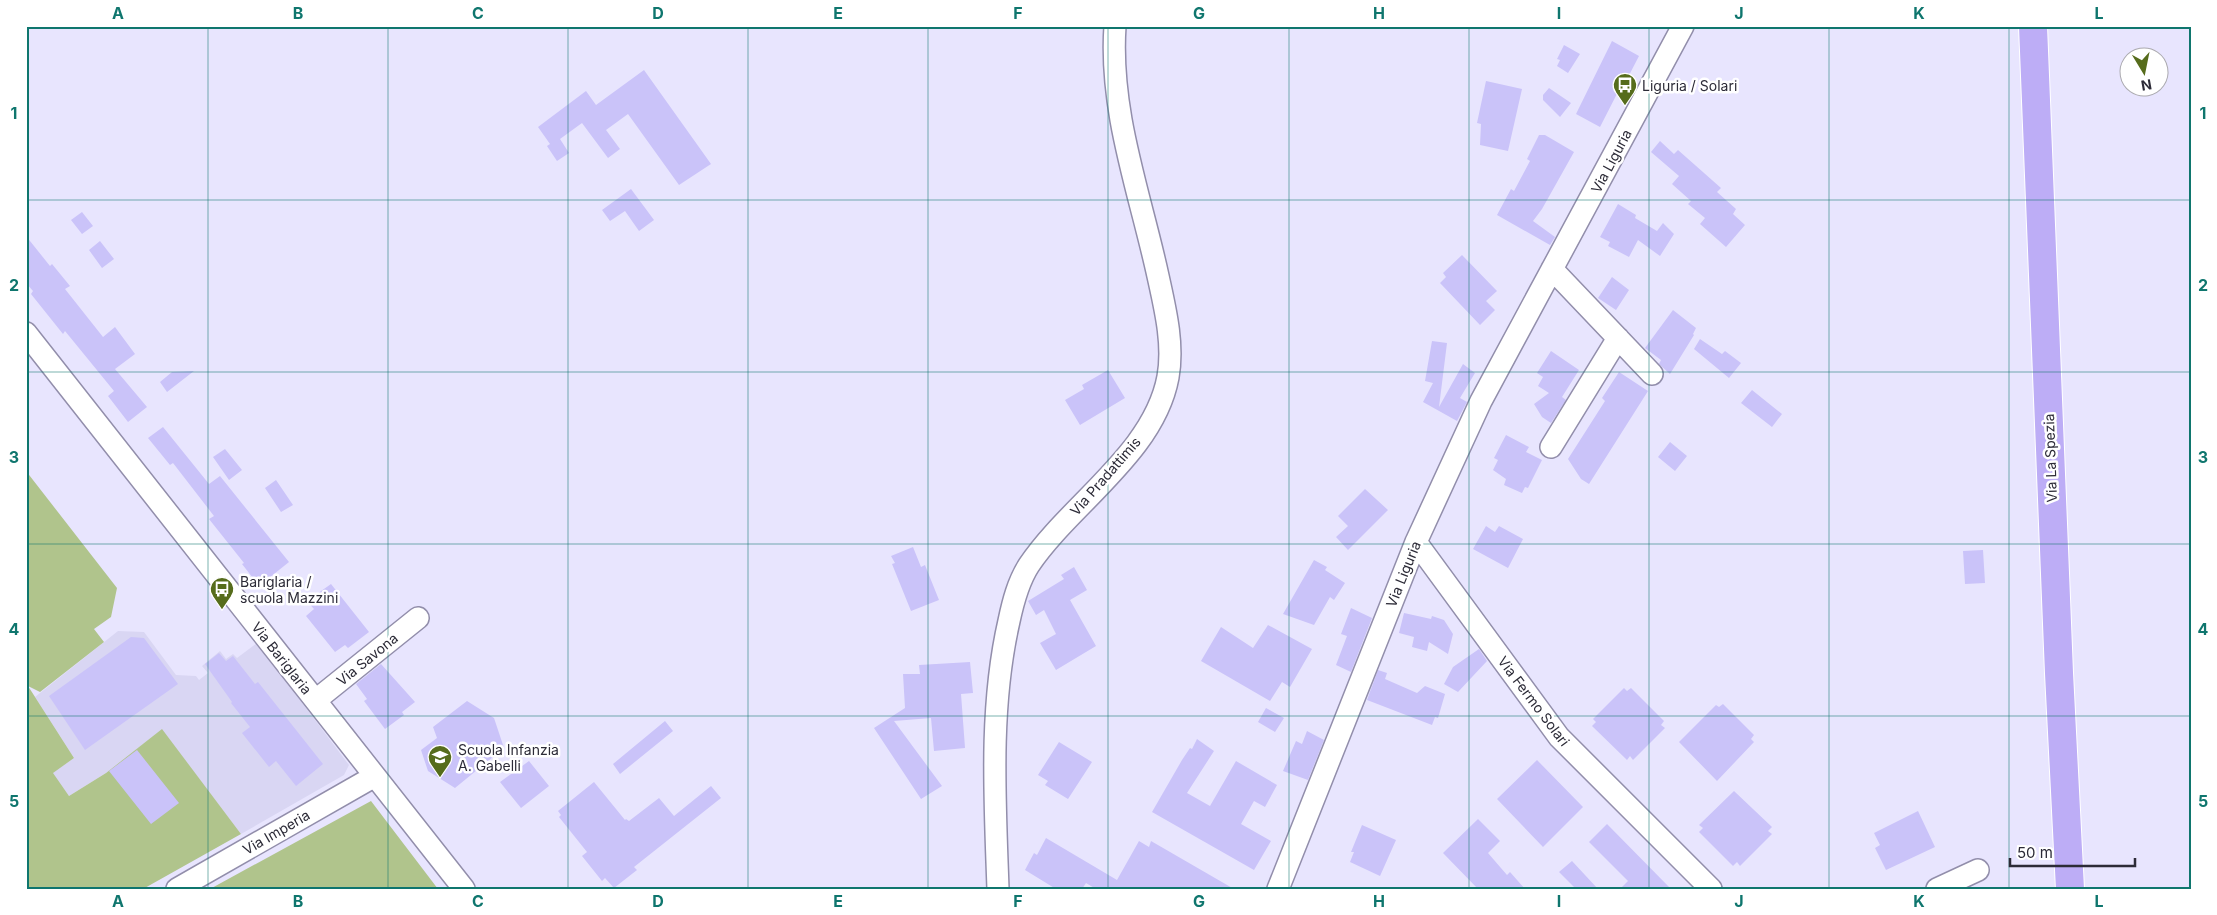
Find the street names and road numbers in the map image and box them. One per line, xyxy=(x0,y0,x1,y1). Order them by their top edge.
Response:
street label: Via Liguria xyxy=(1587,126,1635,196)
street label: Via La Spezia xyxy=(2040,413,2060,503)
street label: Via Pradattimis xyxy=(1066,433,1144,519)
street label: Via Liguria xyxy=(1382,538,1424,610)
street label: Via Bariglaria xyxy=(248,618,316,698)
street label: Via Savona xyxy=(333,629,401,689)
street label: Via Fermo Solari xyxy=(1495,653,1573,749)
street label: Via Imperia xyxy=(240,806,312,858)

